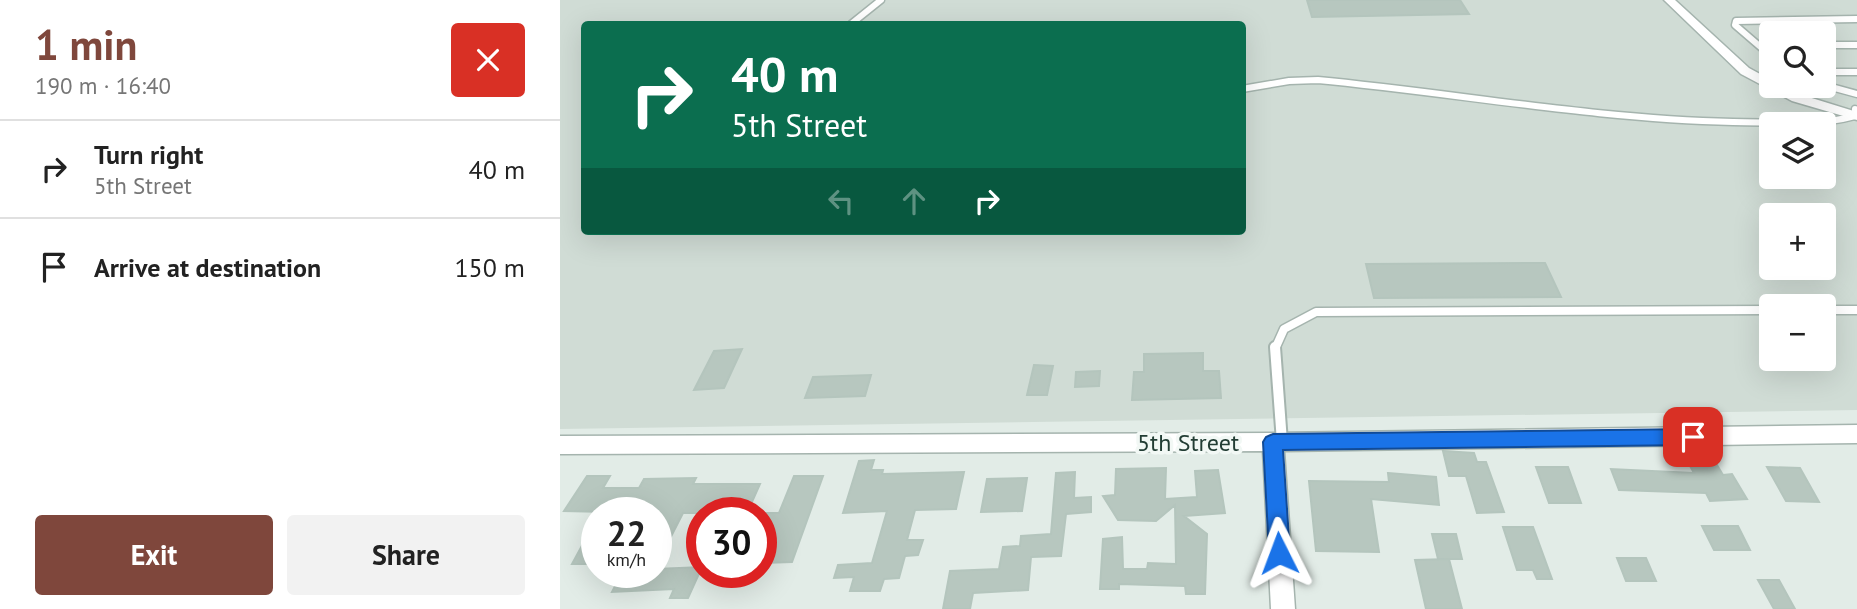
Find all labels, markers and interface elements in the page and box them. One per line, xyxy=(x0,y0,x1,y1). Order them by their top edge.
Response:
text: 1 min xyxy=(35,17,137,72)
map controls xyxy=(1759,21,1836,371)
button: search xyxy=(1759,21,1836,98)
button: close xyxy=(451,23,525,97)
text: 40 m xyxy=(731,42,838,106)
icon: right xyxy=(616,49,707,140)
text: 190 m · 16:40 xyxy=(35,71,171,100)
text: 5th Street xyxy=(731,104,867,146)
button: layers xyxy=(1759,112,1836,189)
text: Turn right xyxy=(94,138,203,171)
icon: right xyxy=(35,150,73,188)
text: 40 m xyxy=(469,153,525,186)
text: 5th Street xyxy=(94,171,192,200)
icon: left xyxy=(822,182,860,220)
icon: ahead xyxy=(895,182,933,220)
icon: right xyxy=(968,182,1006,220)
button: + xyxy=(1759,203,1836,280)
icon: arrive xyxy=(35,248,73,286)
text: Arrive at destination xyxy=(94,251,321,284)
text: 150 m xyxy=(454,251,525,284)
button: − xyxy=(1759,294,1836,371)
pin xyxy=(1663,407,1723,467)
icon: arrive xyxy=(1674,418,1712,456)
street label: 5th Street xyxy=(1137,427,1239,458)
speed limit sign: 30 xyxy=(686,497,777,588)
text: 22 xyxy=(607,510,646,556)
button: Exit xyxy=(35,515,273,595)
button: Share xyxy=(287,515,525,595)
position arrow xyxy=(1242,516,1316,590)
text: km/h xyxy=(607,548,646,571)

